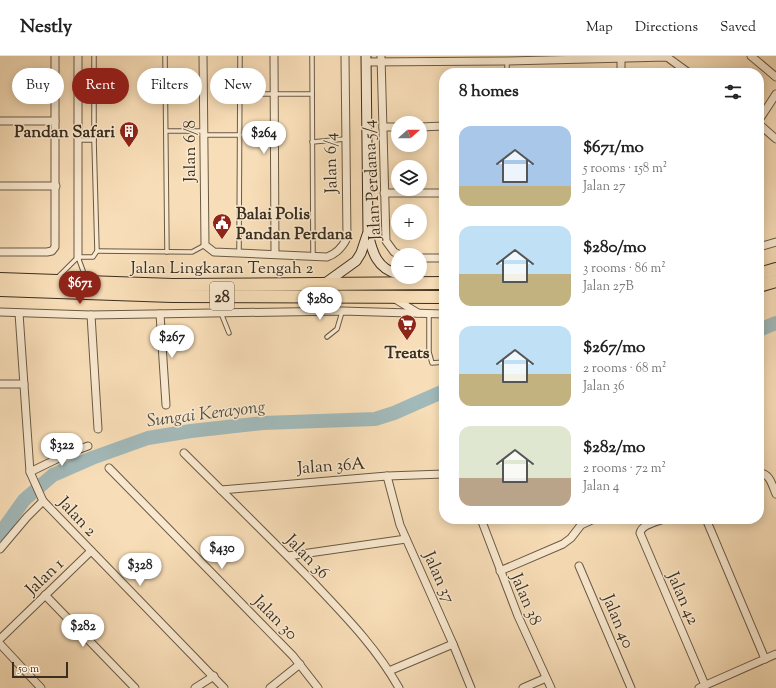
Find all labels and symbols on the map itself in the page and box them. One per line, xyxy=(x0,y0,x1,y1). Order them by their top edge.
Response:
north arrow xyxy=(391,116,427,152)
street label: Jalan Perdana 5/4 xyxy=(358,119,388,242)
building icon: Pandan Safari xyxy=(118,120,140,148)
street label: Jalan 6/8 xyxy=(179,120,203,183)
place label: Pandan Safari xyxy=(14,121,115,145)
pin: $264 xyxy=(240,121,288,155)
street label: Jalan 6/4 xyxy=(319,132,345,195)
place label: Balai Polis Pandan Perdana xyxy=(236,203,353,247)
public building icon: Balai Polis Pandan Perdana xyxy=(211,212,233,240)
street label: Jalan Lingkaran Tengah 2 xyxy=(130,257,314,281)
pin: $671 xyxy=(56,271,104,305)
road number: 28 xyxy=(210,282,234,310)
pin: $280 xyxy=(296,287,344,321)
supermarket icon: Treats xyxy=(396,313,418,341)
pin: $267 xyxy=(148,325,196,359)
place label: Treats xyxy=(385,342,430,366)
water label: Sungai Kerayong xyxy=(145,395,267,435)
pin: $322 xyxy=(38,433,86,467)
street label: Jalan 36A xyxy=(296,453,366,481)
street label: Jalan 2 xyxy=(51,491,101,543)
street label: Jalan 36 xyxy=(278,529,334,585)
pin: $430 xyxy=(198,536,246,570)
street label: Jalan 37 xyxy=(416,547,460,608)
street label: Jalan 1 xyxy=(20,553,70,602)
pin: $328 xyxy=(116,553,164,587)
street label: Jalan 42 xyxy=(660,568,704,629)
street label: Jalan 38 xyxy=(503,569,547,630)
street label: Jalan 30 xyxy=(246,590,302,646)
street label: Jalan 40 xyxy=(595,590,639,652)
pin: $282 xyxy=(59,614,107,648)
scale bar xyxy=(12,660,68,679)

